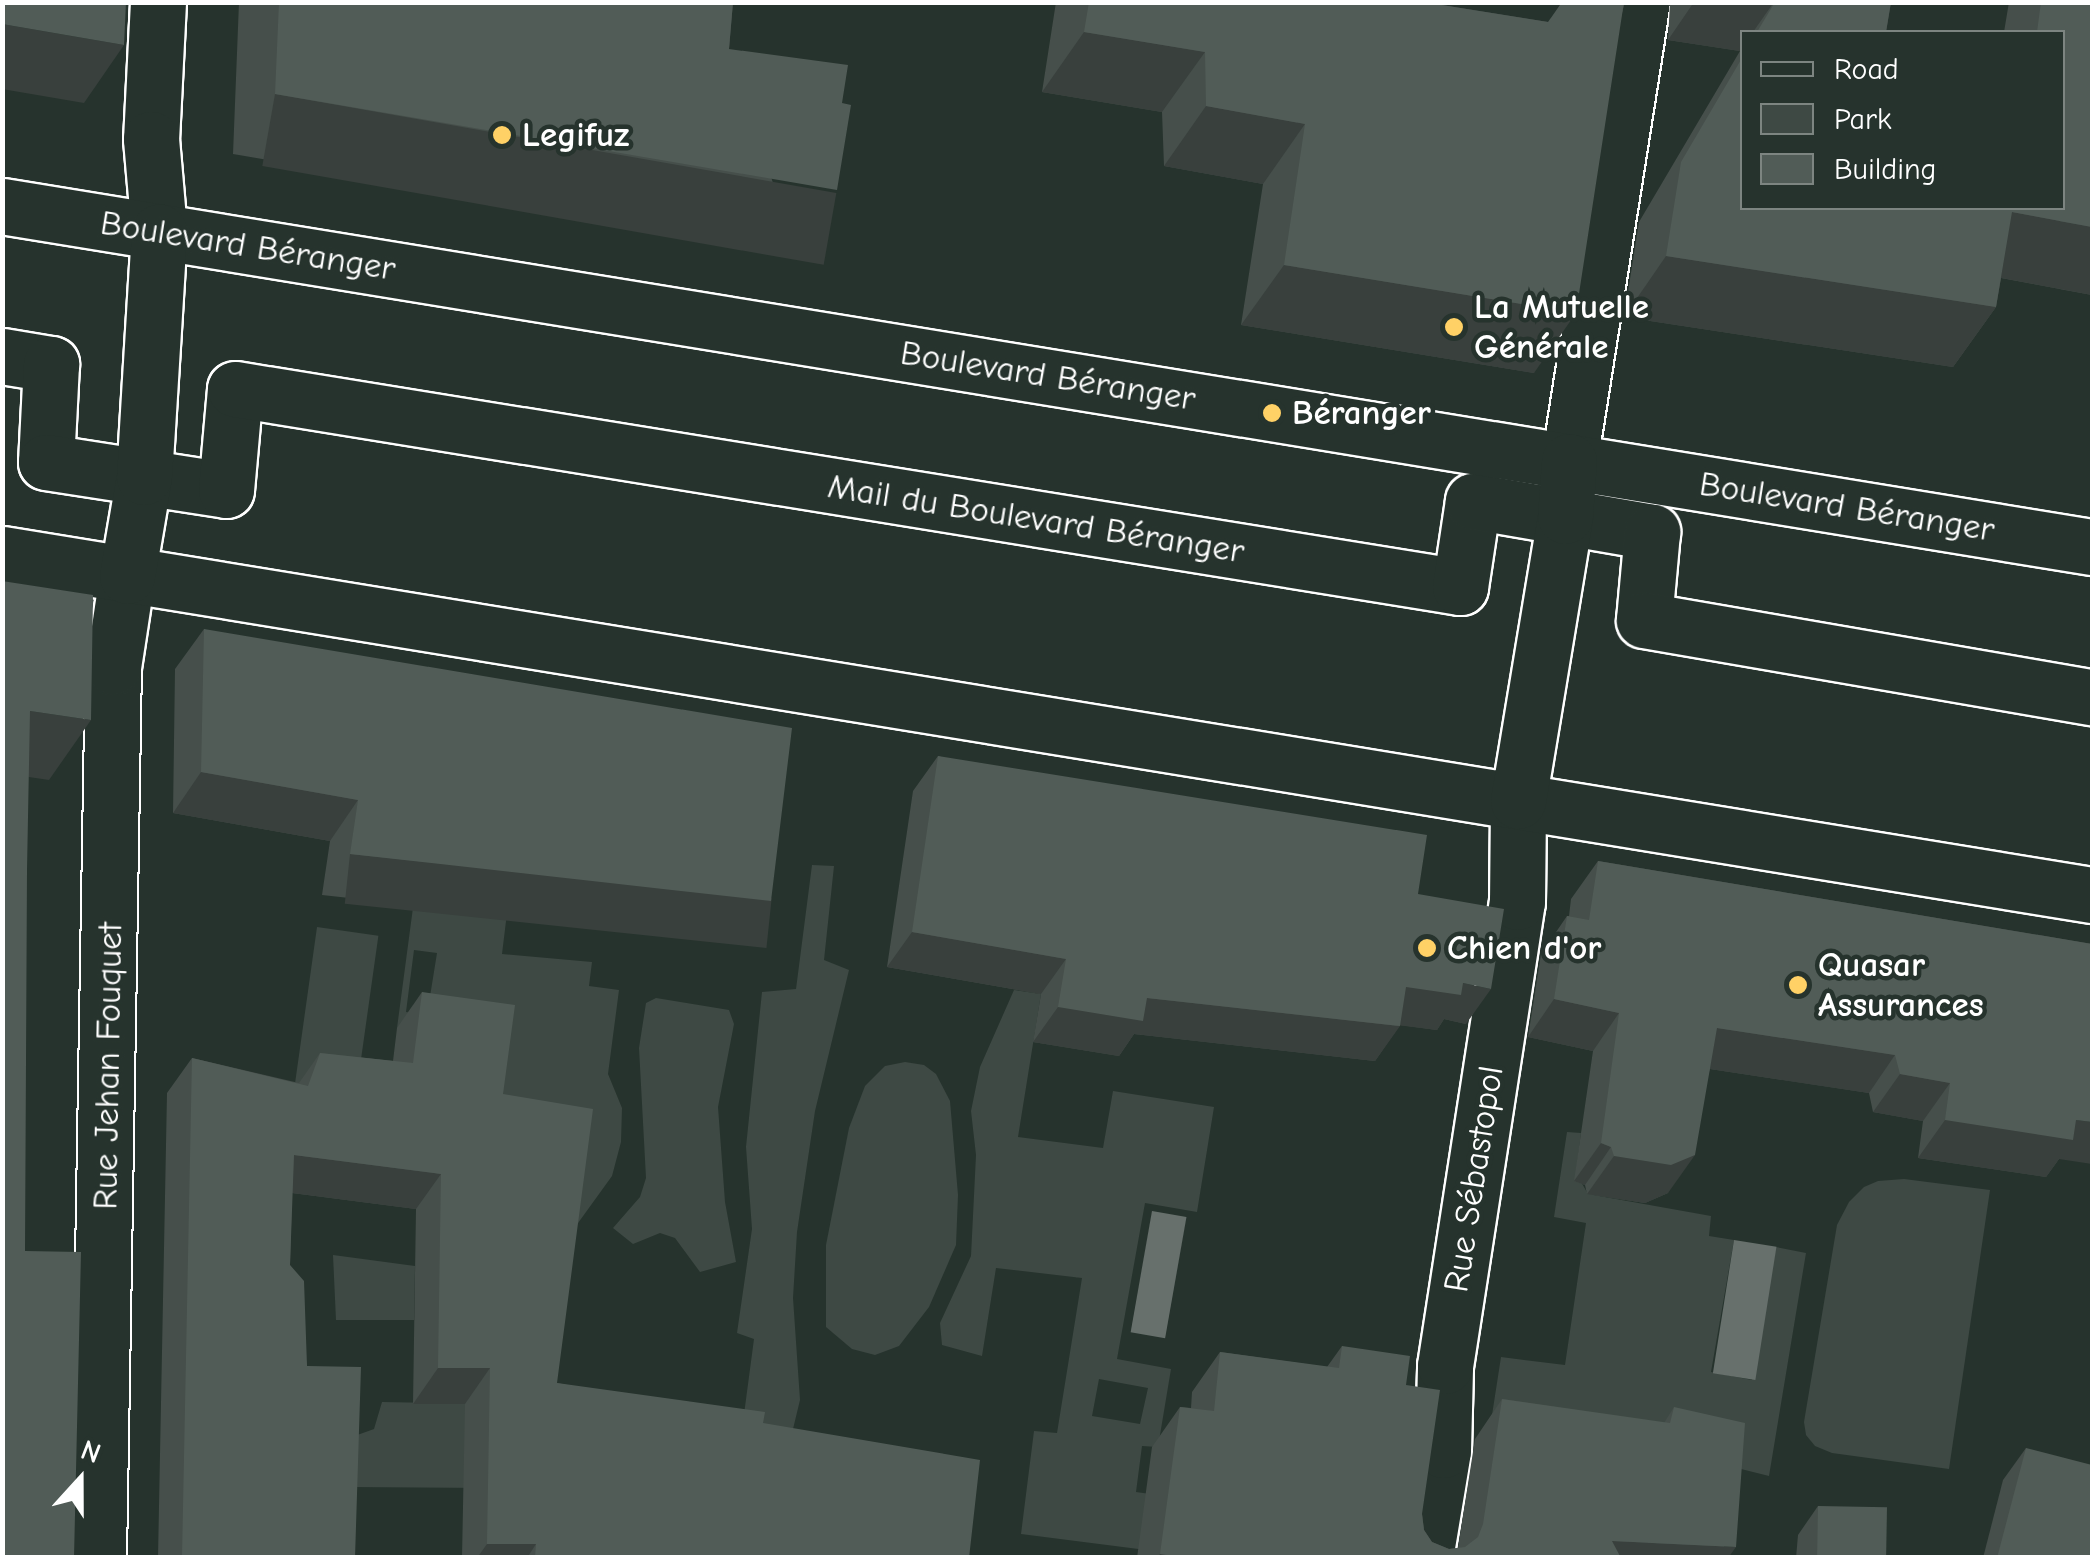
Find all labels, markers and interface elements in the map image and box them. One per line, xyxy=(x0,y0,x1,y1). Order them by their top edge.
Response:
legend xyxy=(1740,30,2065,210)
text: Road xyxy=(1834,52,1899,87)
text: Park xyxy=(1834,102,1891,137)
place label: Legifuz xyxy=(522,114,629,156)
marker: Legifuz xyxy=(491,124,513,146)
text: Building xyxy=(1834,152,1937,187)
street label: Boulevard Béranger xyxy=(97,202,399,290)
place label: La Mutuelle Générale xyxy=(1474,286,1649,368)
marker: La Mutuelle Générale xyxy=(1443,316,1465,338)
street label: Boulevard Béranger xyxy=(897,332,1199,420)
place label: Béranger xyxy=(1292,392,1431,434)
marker: Béranger xyxy=(1261,402,1283,424)
street label: Boulevard Béranger xyxy=(1696,463,1998,551)
street label: Mail du Boulevard Béranger xyxy=(825,465,1247,573)
street label: Rue Jehan Fouquet xyxy=(84,922,132,1210)
place label: Chien d'or xyxy=(1447,927,1601,969)
marker: Chien d'or xyxy=(1416,937,1438,959)
place label: Quasar Assurances xyxy=(1818,944,1984,1026)
marker: Quasar Assurances xyxy=(1787,974,1809,996)
street label: Rue Sébastopol xyxy=(1435,1063,1513,1295)
north arrow xyxy=(30,1430,130,1530)
text: N xyxy=(76,1434,105,1470)

